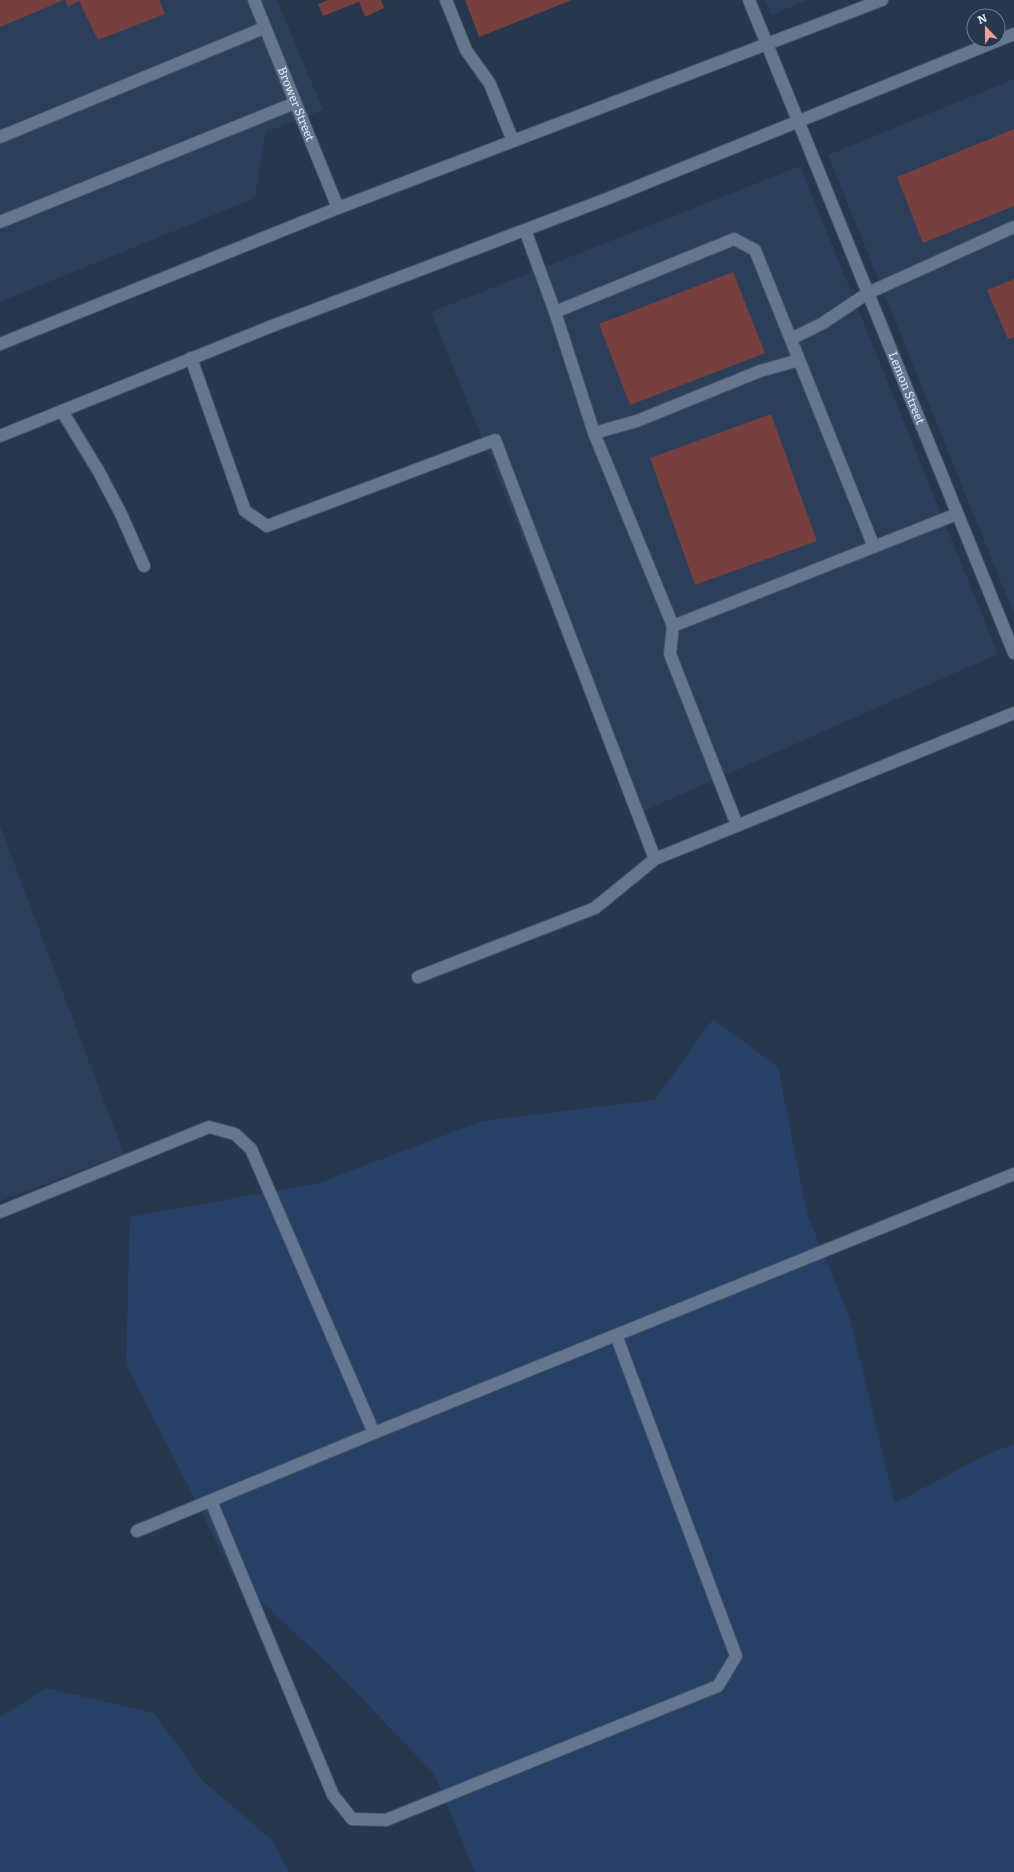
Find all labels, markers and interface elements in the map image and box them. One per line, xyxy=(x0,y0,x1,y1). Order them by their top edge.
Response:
north arrow xyxy=(966,8,1006,48)
text: N xyxy=(975,9,989,27)
street label: Brower Street xyxy=(274,63,320,144)
street label: Lemon Street xyxy=(885,349,930,427)

